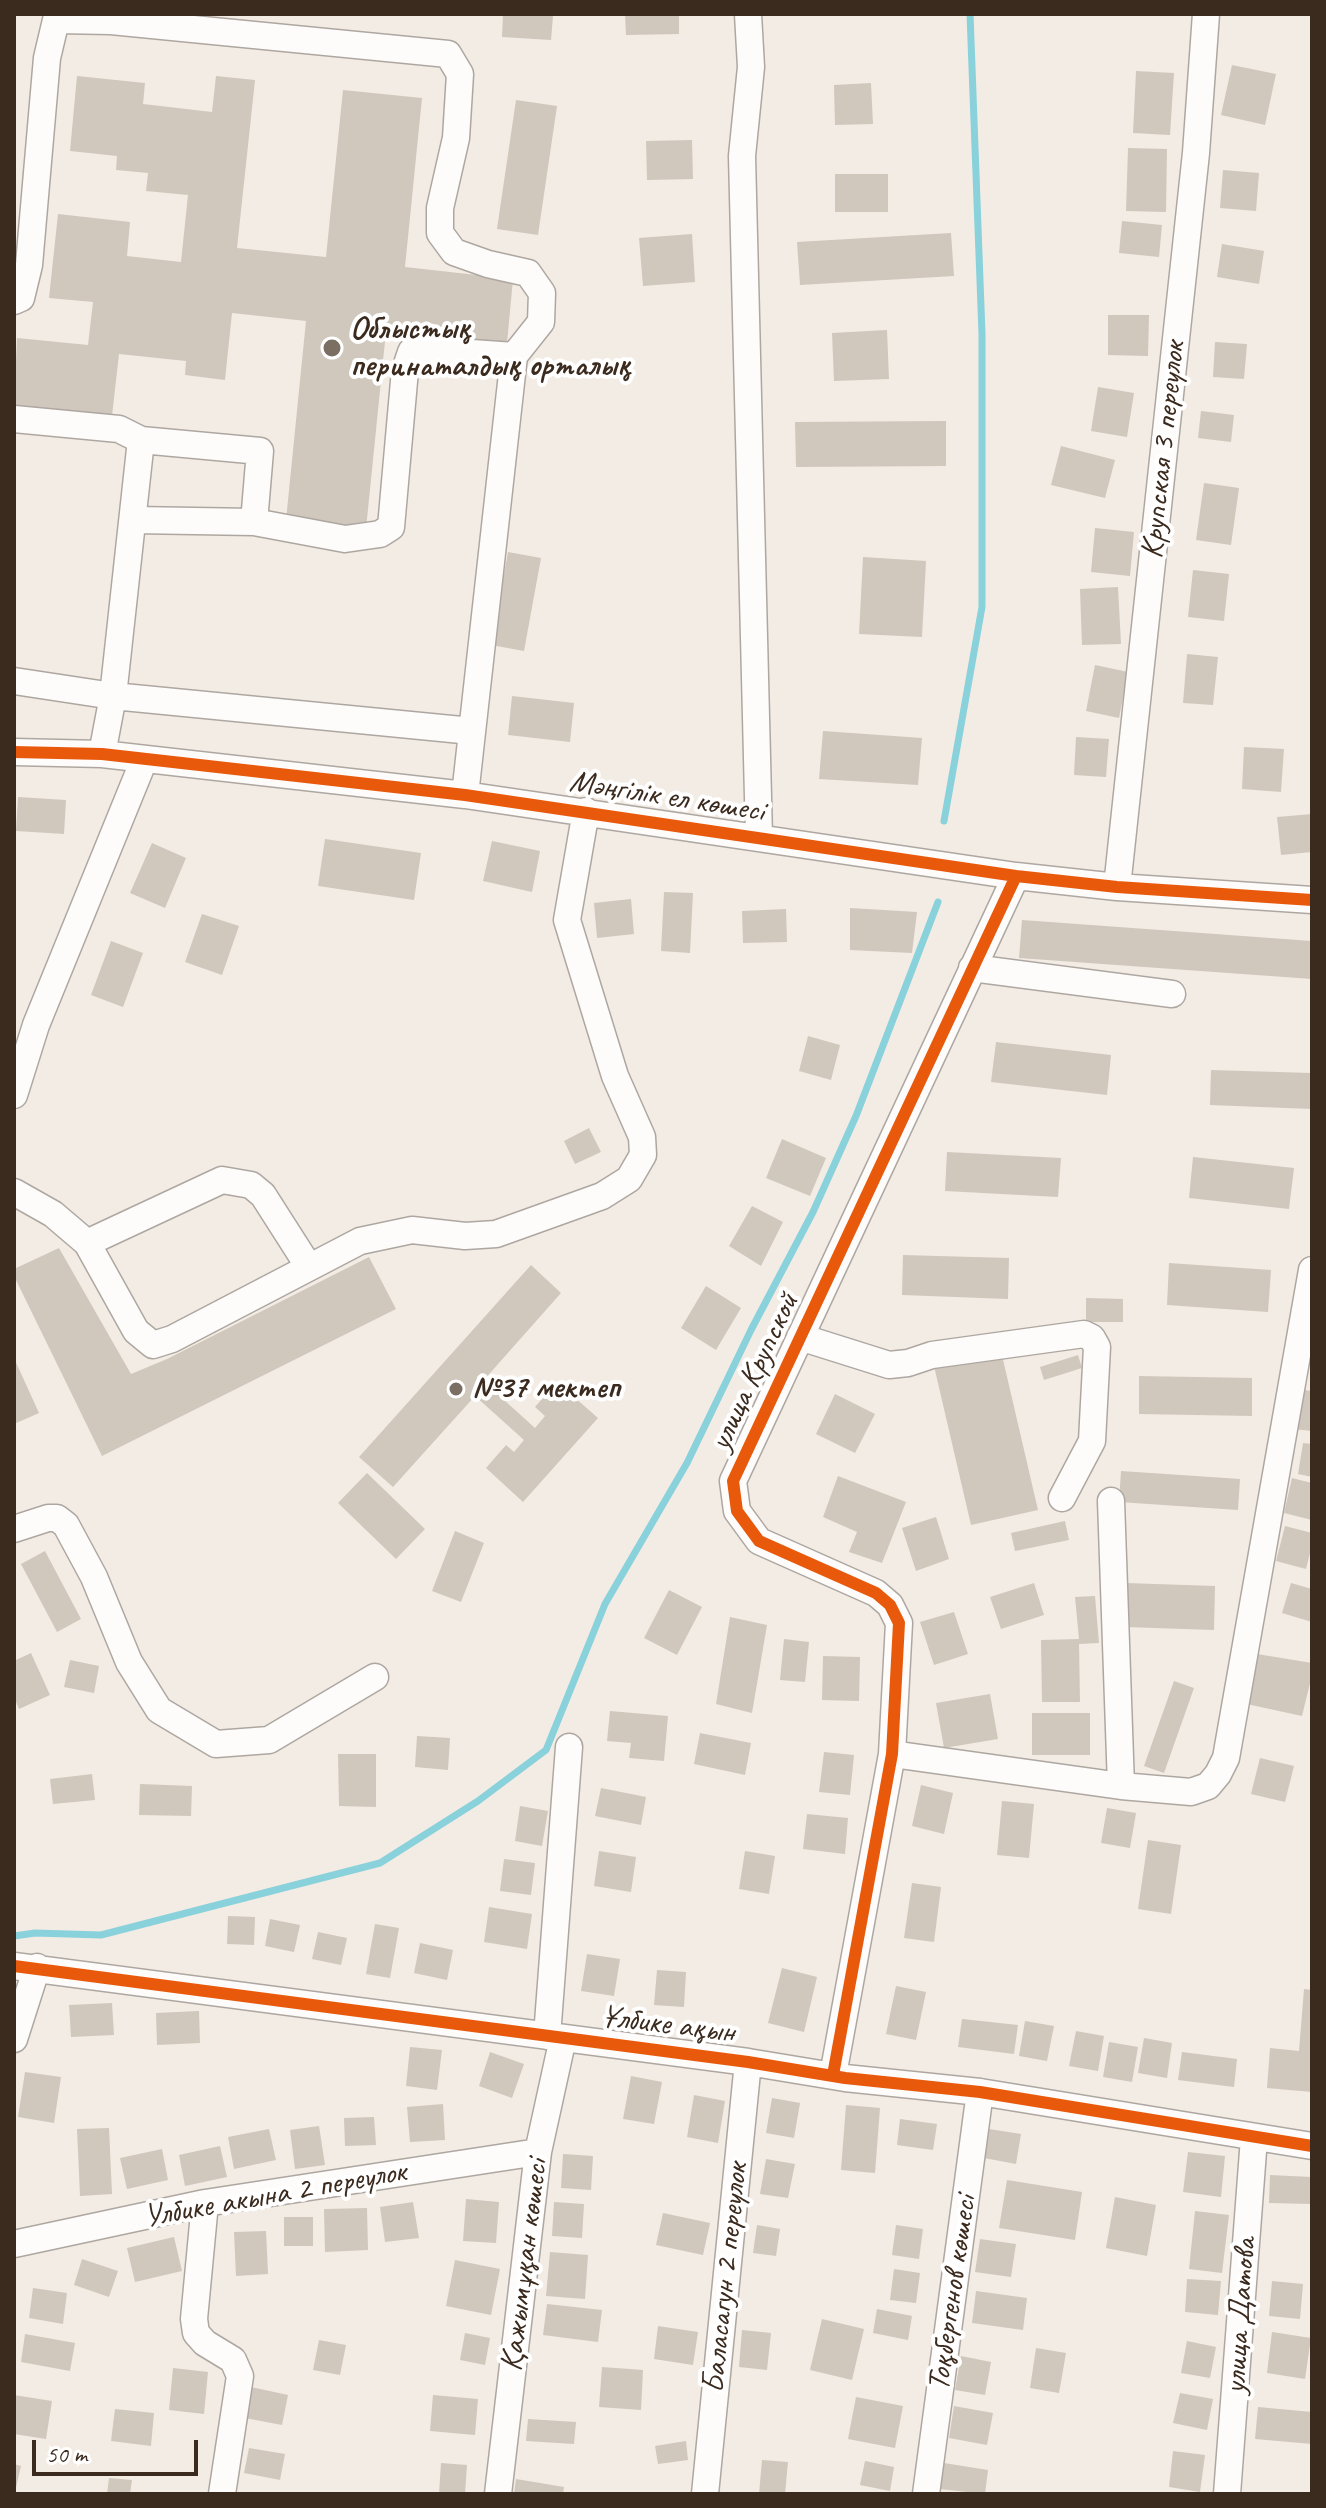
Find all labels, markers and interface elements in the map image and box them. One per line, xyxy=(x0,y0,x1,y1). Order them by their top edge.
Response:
place label: Облыстық перинаталдық орталық xyxy=(350,311,631,386)
marker: Облыстық перинаталдық орталық xyxy=(321,337,343,359)
street label: Крупская 3 переулок xyxy=(1134,340,1194,560)
street label: Мәңгілік ел көшесі xyxy=(567,763,767,831)
street label: улица Крупской xyxy=(702,1287,808,1457)
place label: №37 мектеп xyxy=(472,1370,620,1408)
marker: №37 мектеп xyxy=(447,1380,465,1398)
street label: Ұлбике ақын xyxy=(597,1998,737,2052)
street label: Улбике акына 2 переулок xyxy=(141,2153,409,2237)
street label: Қажымұқан көшесі xyxy=(493,2157,557,2373)
street label: Баласагун 2 переулок xyxy=(695,2161,757,2395)
street label: Тоқбергенов көшесі xyxy=(920,2193,986,2393)
street label: улица Датова xyxy=(1216,2237,1266,2395)
scale bar xyxy=(36,2424,202,2474)
text: 50 m xyxy=(46,2439,87,2469)

